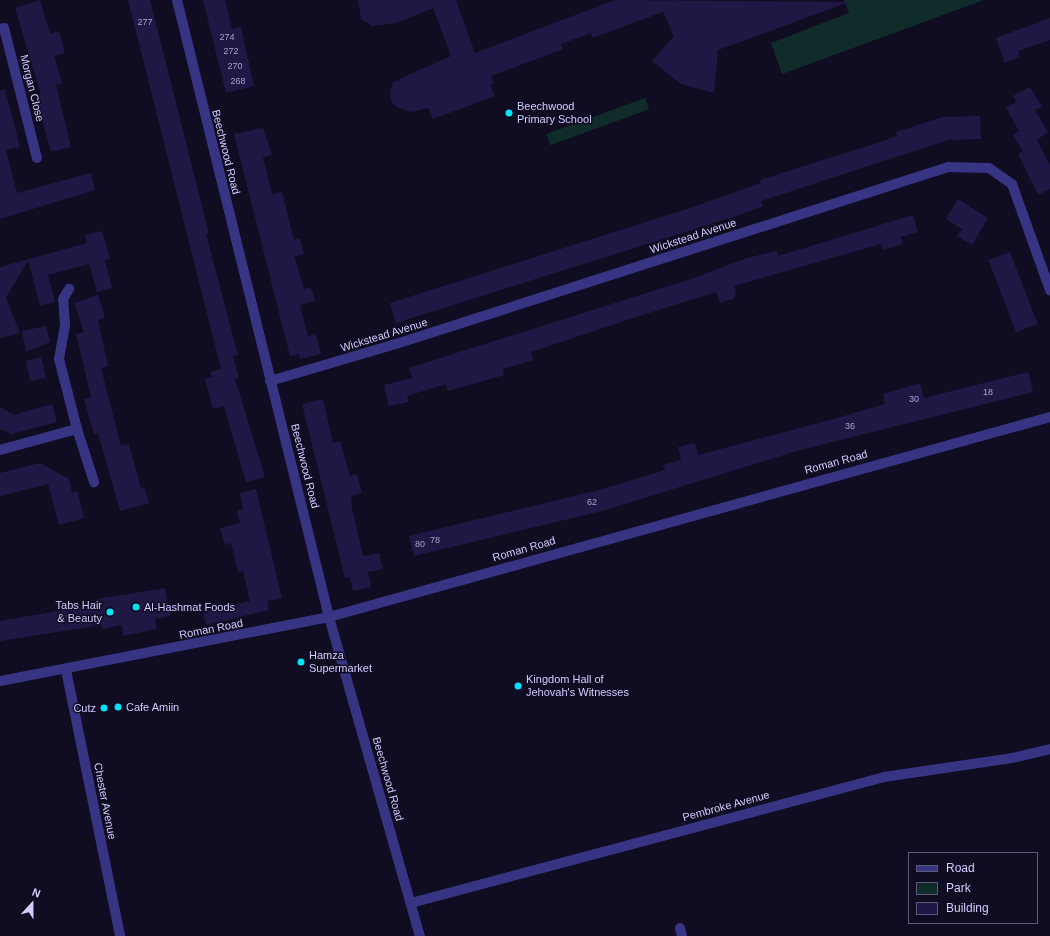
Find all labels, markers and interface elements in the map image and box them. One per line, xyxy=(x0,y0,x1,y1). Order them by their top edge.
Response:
house number: 277 xyxy=(137,17,153,27)
house number: 274 xyxy=(219,32,235,42)
house number: 272 xyxy=(223,46,239,56)
street label: Morgan Close xyxy=(17,53,47,123)
house number: 270 xyxy=(227,61,243,71)
house number: 268 xyxy=(230,76,246,86)
place label: Beechwood Primary School xyxy=(517,100,592,126)
street label: Beechwood Road xyxy=(209,108,243,196)
marker: Beechwood Primary School xyxy=(504,108,514,118)
street label: Wickstead Avenue xyxy=(648,216,738,256)
street label: Wickstead Avenue xyxy=(339,315,429,355)
house number: 18 xyxy=(983,387,993,397)
house number: 30 xyxy=(909,394,919,404)
house number: 36 xyxy=(845,421,855,431)
street label: Beechwood Road xyxy=(288,422,322,510)
street label: Roman Road xyxy=(803,447,869,477)
house number: 62 xyxy=(587,497,597,507)
street label: Roman Road xyxy=(491,534,557,564)
house number: 78 xyxy=(430,535,440,545)
house number: 80 xyxy=(415,539,425,549)
place label: Tabs Hair & Beauty xyxy=(56,599,102,625)
place label: Al-Hashmat Foods xyxy=(144,600,235,614)
marker: Al-Hashmat Foods xyxy=(131,602,141,612)
marker: Tabs Hair & Beauty xyxy=(105,607,115,617)
street label: Roman Road xyxy=(178,616,244,642)
place label: Hamza Supermarket xyxy=(309,649,372,675)
marker: Hamza Supermarket xyxy=(296,657,306,667)
place label: Kingdom Hall of Jehovah's Witnesses xyxy=(526,673,629,699)
marker: Kingdom Hall of Jehovah's Witnesses xyxy=(513,681,523,691)
place label: Cafe Amiin xyxy=(126,700,180,714)
place label: Cutz xyxy=(73,701,96,715)
marker: Cafe Amiin xyxy=(113,702,123,712)
marker: Cutz xyxy=(99,703,109,713)
street label: Beechwood Road xyxy=(370,735,406,823)
street label: Chester Avenue xyxy=(91,761,119,841)
street label: Pembroke Avenue xyxy=(681,788,771,824)
legend xyxy=(908,852,1038,924)
text: Road xyxy=(946,861,975,875)
text: Park xyxy=(946,881,971,895)
north arrow xyxy=(12,884,52,924)
text: N xyxy=(30,886,42,900)
text: Building xyxy=(946,901,989,915)

